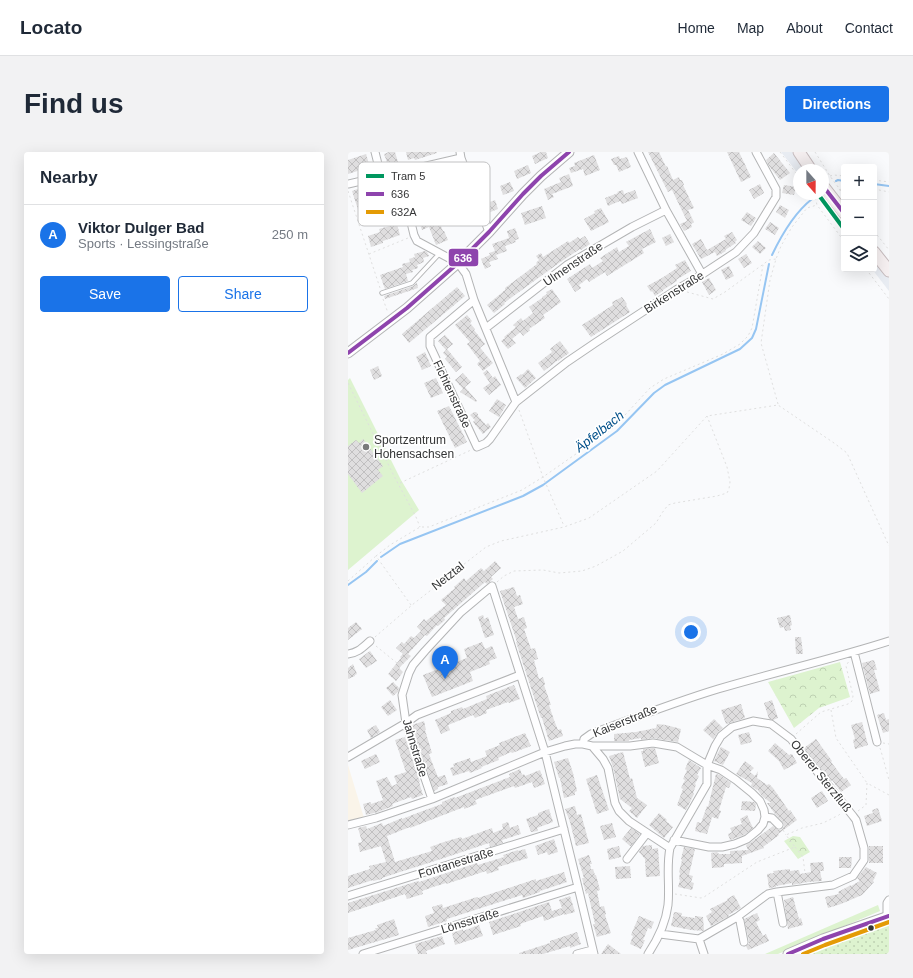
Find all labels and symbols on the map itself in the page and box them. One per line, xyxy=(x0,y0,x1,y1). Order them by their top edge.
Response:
legend xyxy=(358,162,490,226)
north arrow xyxy=(793,164,829,200)
text: Tram 5 xyxy=(391,170,425,182)
text: 636 xyxy=(391,188,409,200)
text: 632A xyxy=(391,206,417,218)
street label: Ulmenstraße xyxy=(541,239,606,289)
line badge: 636 xyxy=(448,248,479,267)
text: 636 xyxy=(454,252,472,264)
street label: Birkenstraße xyxy=(641,268,707,316)
street label: Fichtenstraße xyxy=(430,358,474,430)
water label: Äpfelbach xyxy=(571,408,627,456)
place label: Sportzentrum Hohensachsen xyxy=(374,433,454,461)
marker: Sportzentrum Hohensachsen xyxy=(361,442,371,452)
street label: Netztal xyxy=(429,559,467,593)
your location xyxy=(681,622,701,642)
pin: A xyxy=(432,646,458,679)
street label: Kaiserstraße xyxy=(591,702,659,740)
street label: Jahnstraße xyxy=(400,717,431,779)
street label: Oberer Sterzfluß xyxy=(788,737,854,815)
street label: Fontanestraße xyxy=(417,845,496,881)
street label: Lönsstraße xyxy=(439,905,501,936)
unlabelled marker xyxy=(866,923,876,933)

